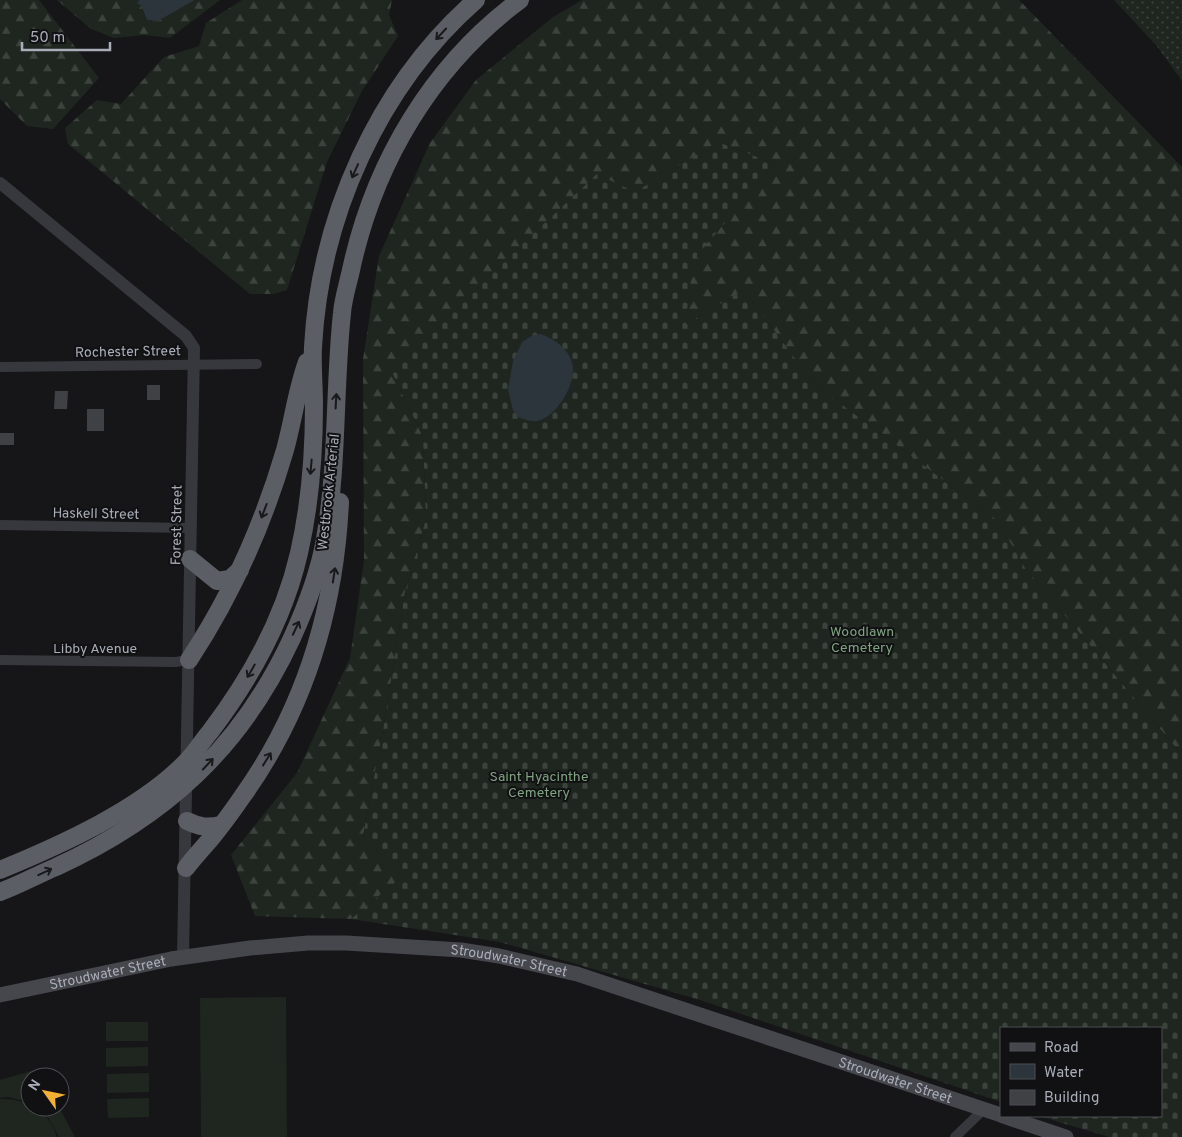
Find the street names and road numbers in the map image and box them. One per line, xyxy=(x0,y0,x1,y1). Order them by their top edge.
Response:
street label: Rochester Street xyxy=(75,343,181,362)
street label: Westbrook Arterial xyxy=(315,433,344,551)
street label: Forest Street xyxy=(168,485,187,565)
street label: Haskell Street xyxy=(52,505,140,524)
street label: Libby Avenue xyxy=(53,641,137,658)
street label: Stroudwater Street xyxy=(450,942,569,981)
street label: Stroudwater Street xyxy=(48,953,168,994)
street label: Stroudwater Street xyxy=(836,1054,954,1108)

